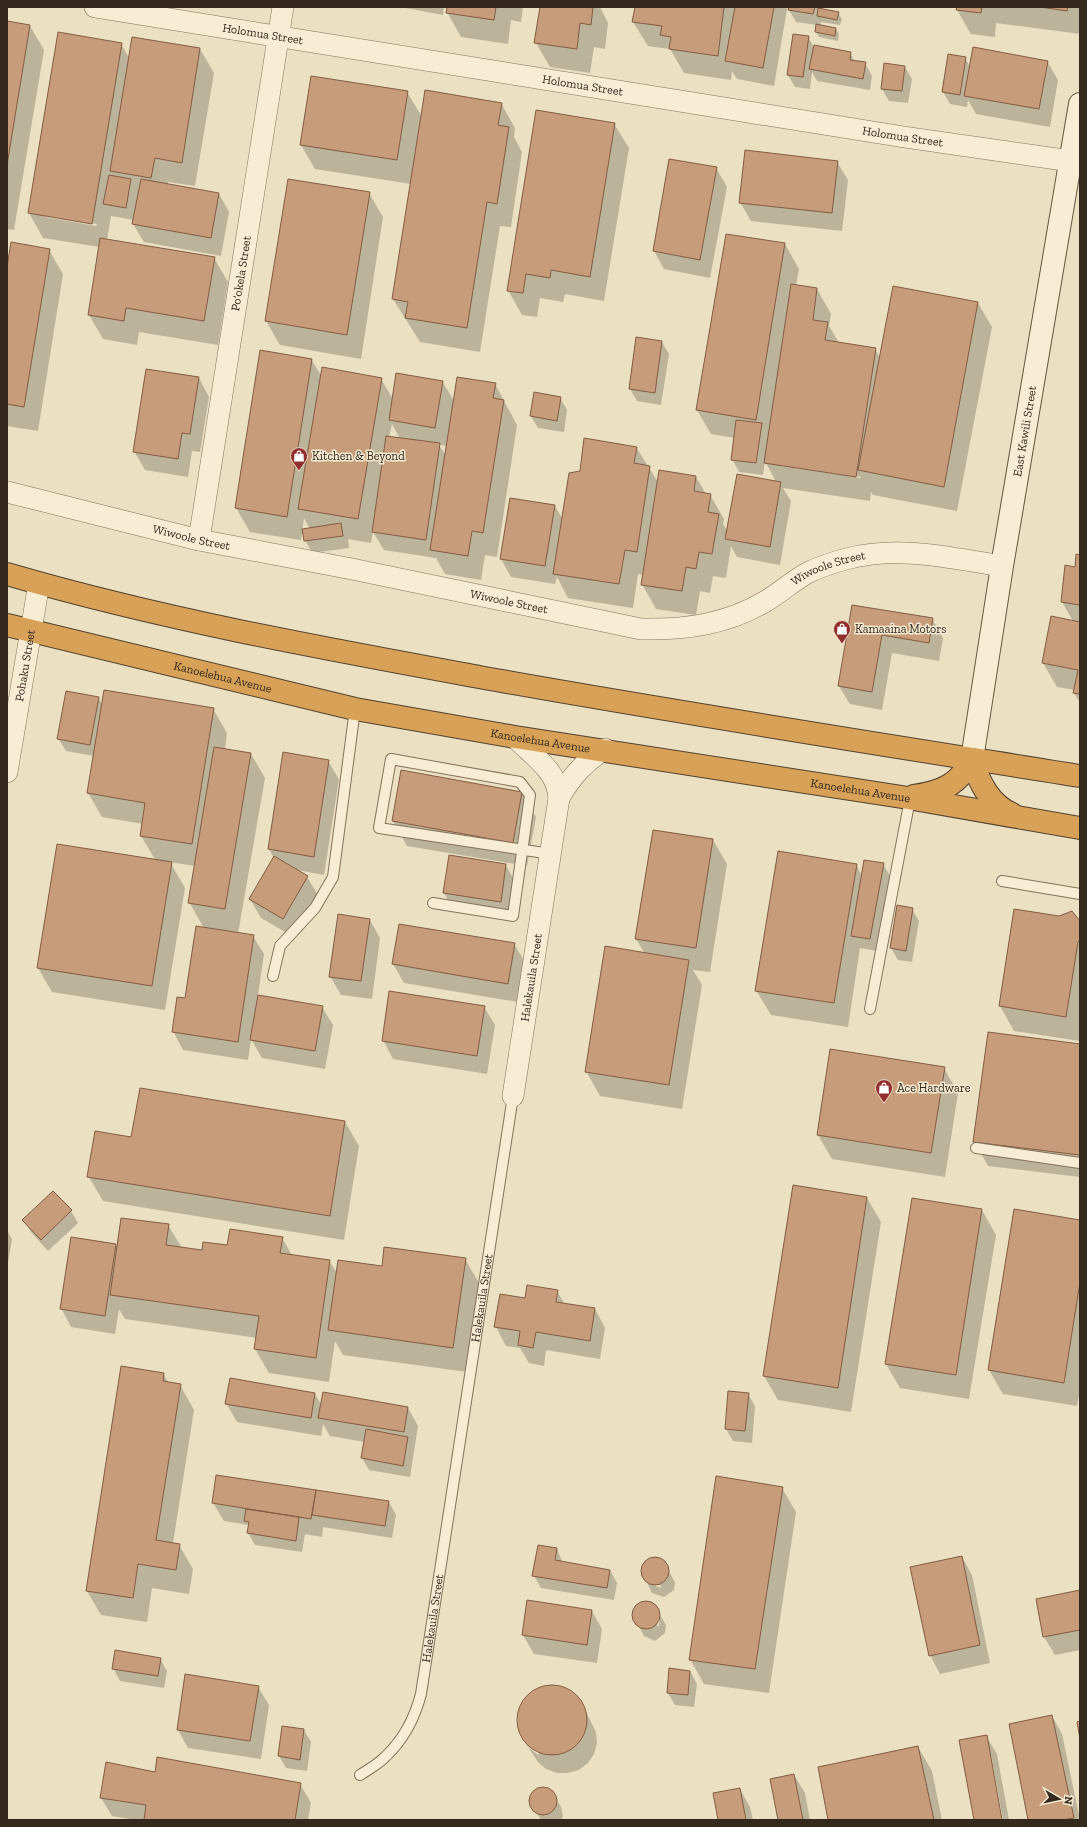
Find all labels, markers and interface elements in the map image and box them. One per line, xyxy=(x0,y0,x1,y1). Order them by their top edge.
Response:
street label: Holomua Street xyxy=(221,21,305,47)
street label: Holomua Street xyxy=(541,72,625,99)
street label: Holomua Street xyxy=(861,123,945,150)
street label: Po‘okela Street xyxy=(228,234,254,312)
street label: East Kawili Street xyxy=(1010,384,1039,478)
shop icon: Kitchen & Beyond xyxy=(289,446,309,471)
place label: Kitchen & Beyond xyxy=(312,449,405,463)
street label: Wiwoole Street xyxy=(151,522,232,553)
street label: Wiwoole Street xyxy=(788,548,867,588)
street label: Wiwoole Street xyxy=(469,587,550,617)
shop icon: Kamaaina Motors xyxy=(832,619,852,644)
place label: Kamaaina Motors xyxy=(855,622,947,636)
street label: Pohaku Street xyxy=(12,628,38,703)
street label: Kanoelehua Avenue xyxy=(172,658,274,696)
street label: Kanoelehua Avenue xyxy=(489,726,591,756)
street label: Kanoelehua Avenue xyxy=(810,776,912,805)
street label: Halekauila Street xyxy=(518,932,545,1023)
shop icon: Ace Hardware xyxy=(874,1078,894,1103)
place label: Ace Hardware xyxy=(897,1081,971,1095)
street label: Halekauila Street xyxy=(468,1252,496,1343)
street label: Halekauila Street xyxy=(419,1573,446,1663)
north arrow xyxy=(1039,1779,1079,1819)
text: N xyxy=(1061,1795,1075,1806)

